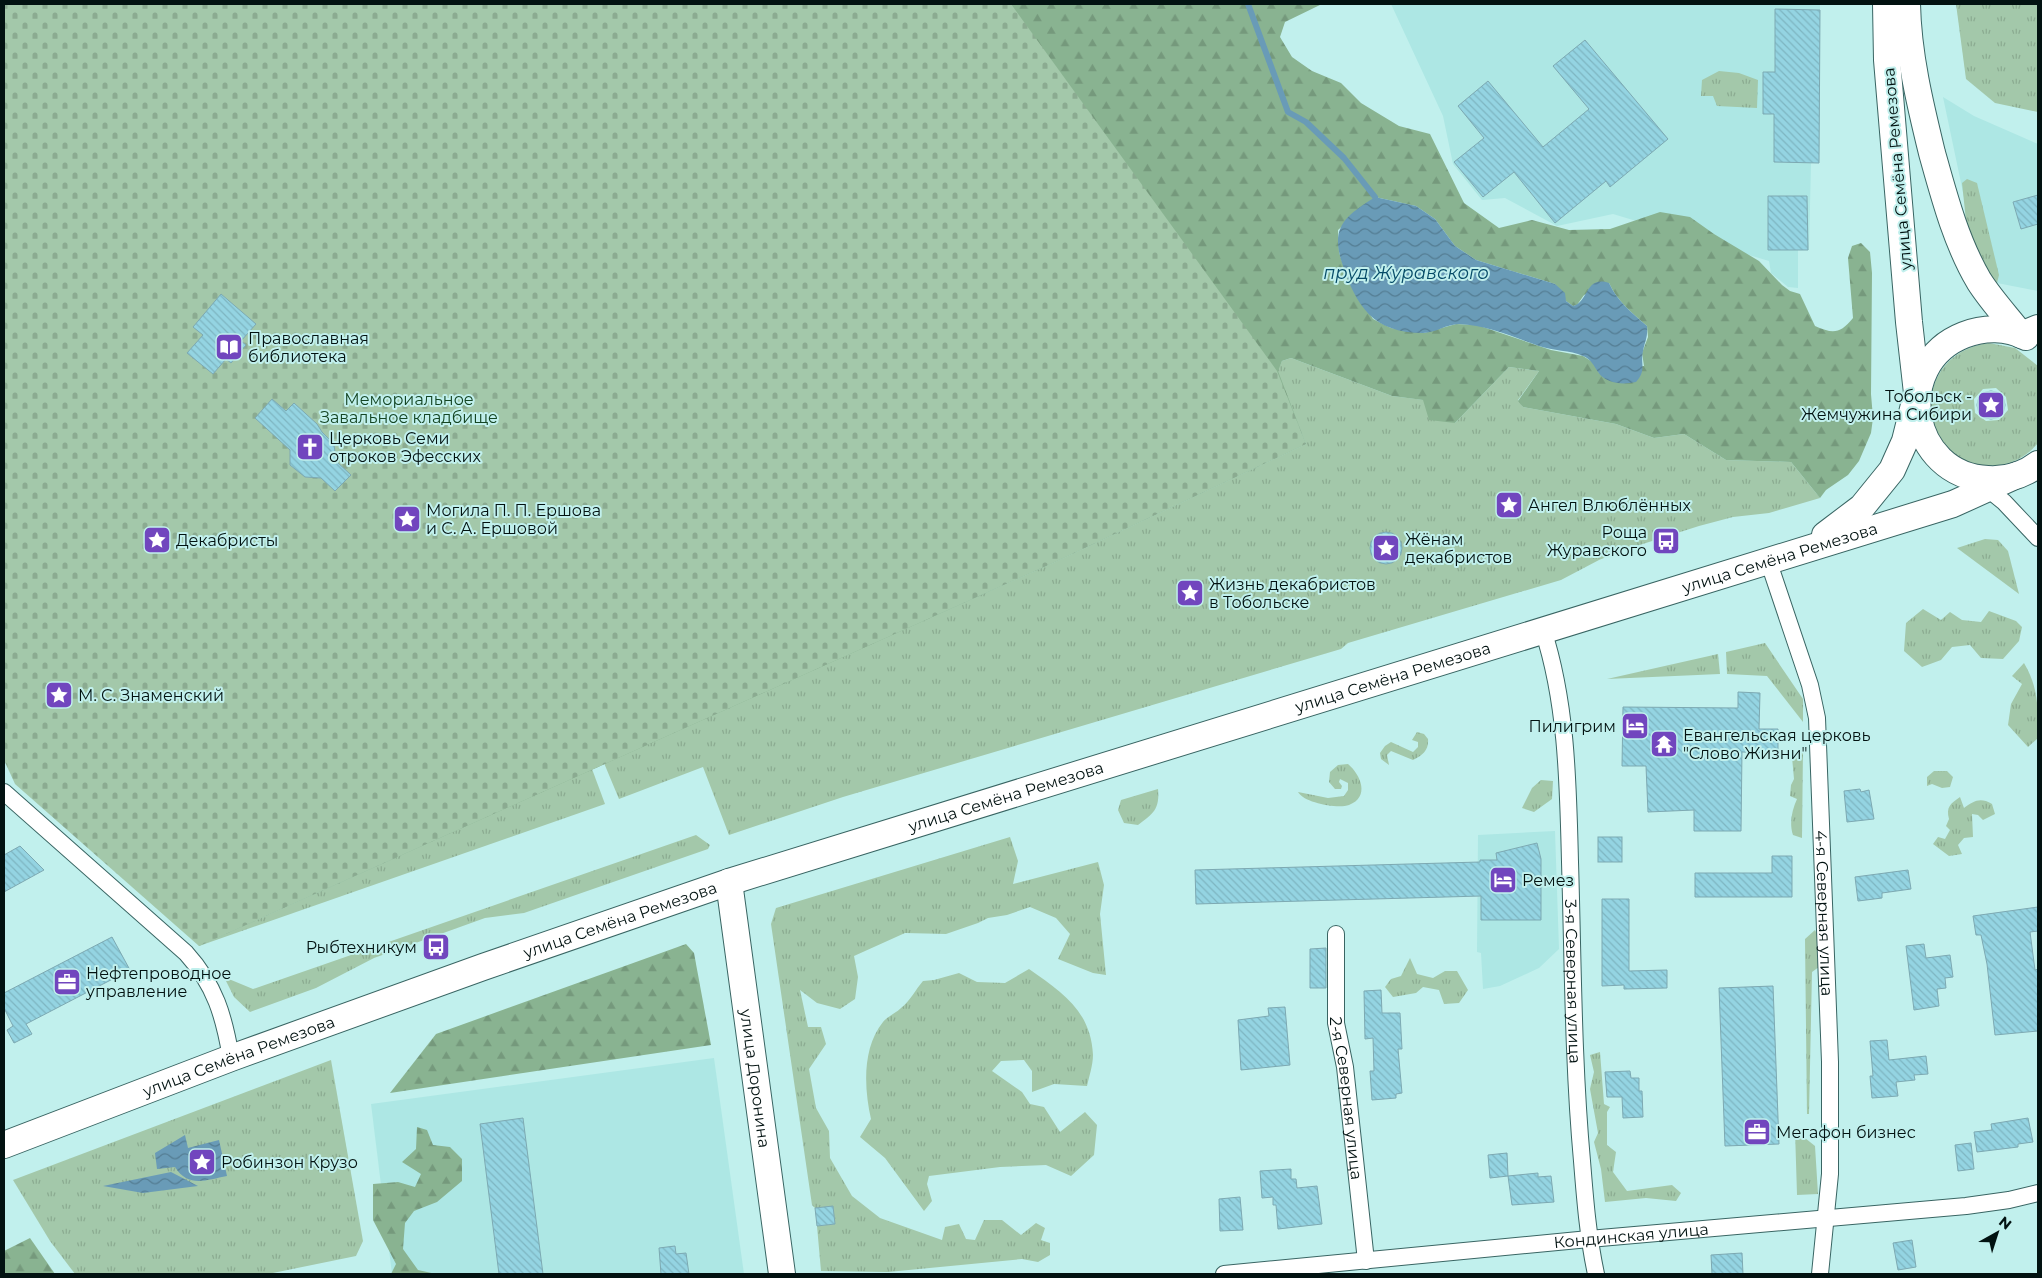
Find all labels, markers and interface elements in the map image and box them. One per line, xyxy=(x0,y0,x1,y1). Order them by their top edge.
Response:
street label: улица Семёна Ремезова xyxy=(1879,67,1916,272)
water label: пруд Журавского xyxy=(1323,262,1489,284)
place label: Православная библиотека xyxy=(248,329,369,366)
library icon: Православная библиотека xyxy=(214,332,244,362)
place label: Тобольск - Жемчужина Сибири xyxy=(1801,387,1972,424)
park label: Мемориальное Завальное кладбище xyxy=(320,390,498,427)
place icon: Тобольск - Жемчужина Сибири xyxy=(1976,390,2006,420)
place label: Церковь Семи отроков Эфесских xyxy=(329,429,482,466)
church icon: Церковь Семи отроков Эфесских xyxy=(295,432,325,462)
place icon: Ангел Влюблённых xyxy=(1494,490,1524,520)
place label: Ангел Влюблённых xyxy=(1528,496,1692,515)
place label: Могила П. П. Ершова и С. А. Ершовой xyxy=(426,501,601,538)
place icon: Могила П. П. Ершова и С. А. Ершовой xyxy=(392,504,422,534)
street label: улица Семёна Ремезова xyxy=(1679,519,1880,597)
place label: Роща Журавского xyxy=(1547,523,1647,560)
place icon: Декабристы xyxy=(142,525,172,555)
bus stop icon: Роща Журавского xyxy=(1651,526,1681,556)
place label: Жёнам декабристов xyxy=(1405,530,1512,567)
place label: Декабристы xyxy=(176,531,278,550)
place icon: Жёнам декабристов xyxy=(1371,533,1401,563)
place label: Жизнь декабристов в Тобольске xyxy=(1209,575,1376,612)
place icon: Жизнь декабристов в Тобольске xyxy=(1175,578,1205,608)
street label: улица Семёна Ремезова xyxy=(1292,638,1493,717)
place icon: М. С. Знаменский xyxy=(44,680,74,710)
place label: М. С. Знаменский xyxy=(78,686,224,705)
hotel icon: Пилигрим xyxy=(1620,711,1650,741)
place label: Пилигрим xyxy=(1528,717,1616,736)
place label: Евангельская церковь "Слово Жизни" xyxy=(1683,726,1871,763)
temple icon: Евангельская церковь "Слово Жизни" xyxy=(1649,729,1679,759)
street label: улица Семёна Ремезова xyxy=(905,758,1106,836)
street label: 4-я Северная улица xyxy=(1811,830,1837,997)
hotel icon: Ремез xyxy=(1488,865,1518,895)
place label: Ремез xyxy=(1522,871,1574,890)
street label: улица Семёна Ремезова xyxy=(520,878,719,963)
street label: 3-я Северная улица xyxy=(1561,899,1585,1064)
bus stop icon: Рыбтехникум xyxy=(421,932,451,962)
place label: Рыбтехникум xyxy=(306,938,417,957)
place label: Нефтепроводное управление xyxy=(85,964,231,1001)
office icon: Нефтепроводное управление xyxy=(52,967,82,997)
street label: улица Доронина xyxy=(736,1007,774,1149)
street label: улица Семёна Ремезова xyxy=(139,1012,337,1101)
street label: 2-я Северная улица xyxy=(1326,1017,1366,1181)
office icon: Мегафон бизнес xyxy=(1742,1117,1772,1147)
place label: Мегафон бизнес xyxy=(1776,1123,1916,1142)
place icon: Робинзон Крузо xyxy=(187,1147,217,1177)
place label: Робинзон Крузо xyxy=(221,1153,358,1172)
north arrow xyxy=(1972,1208,2022,1258)
text: N xyxy=(1995,1212,2015,1233)
street label: Кондинская улица xyxy=(1553,1220,1709,1252)

